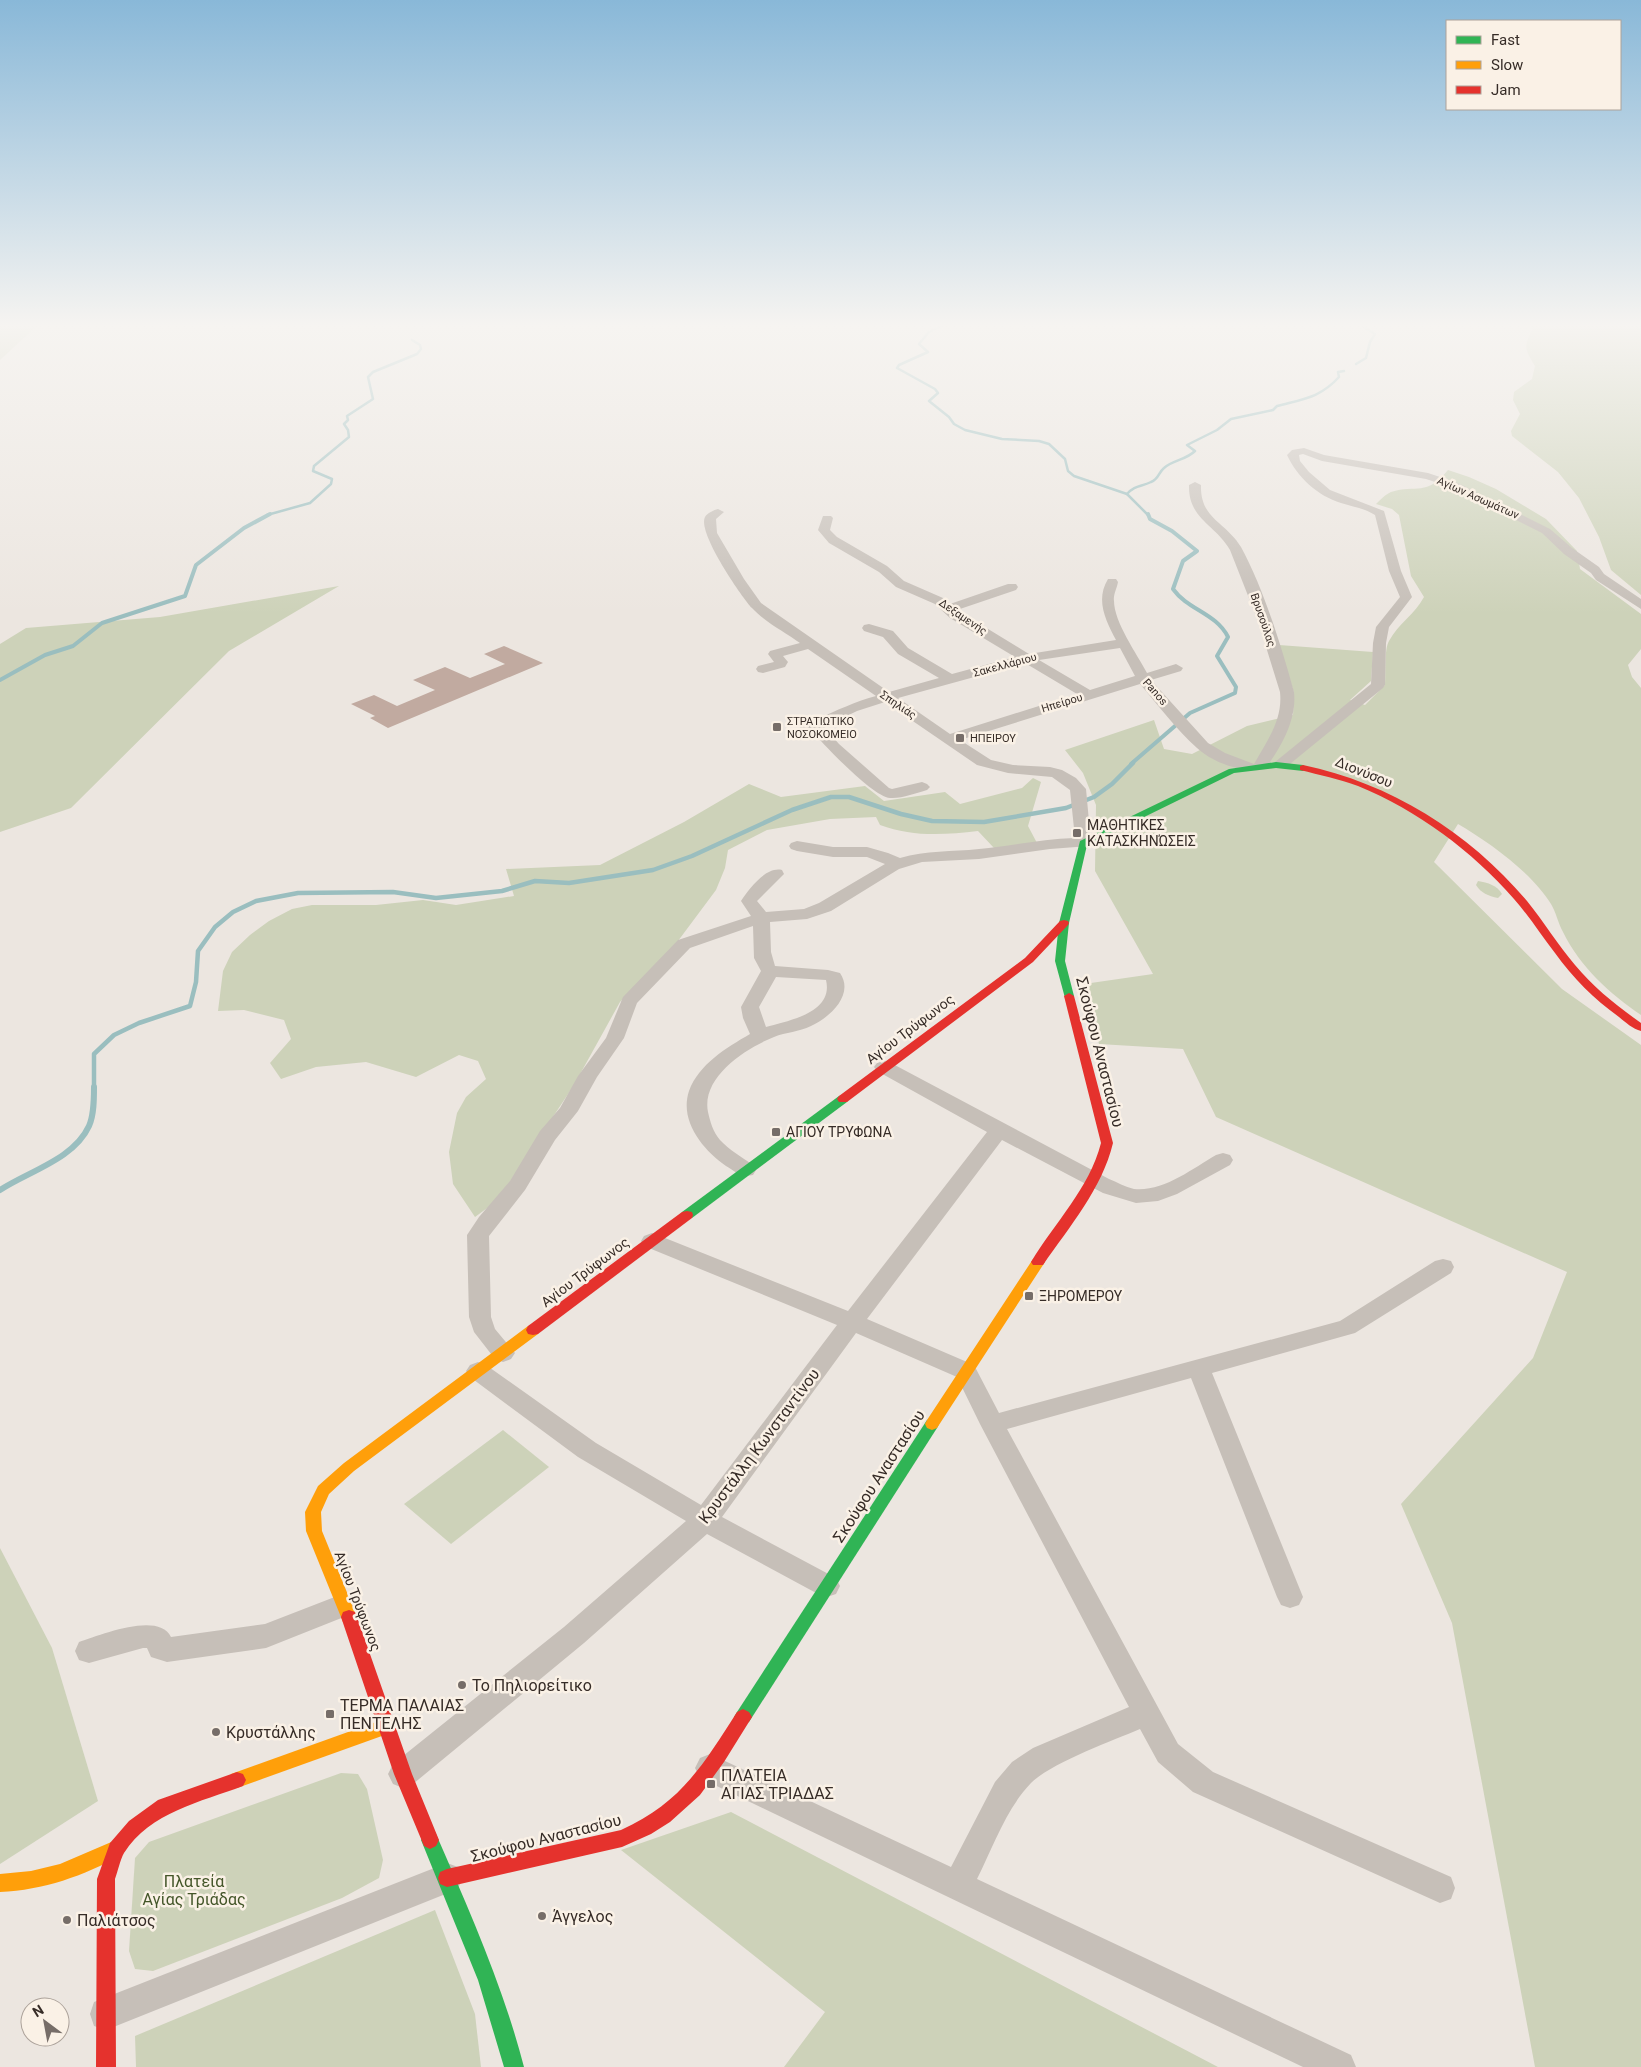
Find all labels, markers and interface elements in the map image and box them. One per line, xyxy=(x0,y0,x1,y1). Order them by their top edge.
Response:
legend xyxy=(1446,20,1621,110)
text: Fast xyxy=(1491,31,1520,49)
text: Slow xyxy=(1491,56,1523,74)
text: Jam xyxy=(1491,81,1521,99)
street label: Αγίων Ασωμάτων xyxy=(1435,474,1521,522)
street label: Βρυσούλας xyxy=(1248,591,1278,649)
street label: Δεξαμενής xyxy=(937,596,989,638)
street label: Σακελλάριου xyxy=(972,650,1038,680)
street label: Panos xyxy=(1140,676,1170,708)
street label: Σπηλιάς xyxy=(877,688,919,722)
street label: Ηπείρου xyxy=(1040,691,1084,715)
place label: ΣΤΡΑΤΙΩΤΙΚΟ ΝΟΣΟΚΟΜΕΙΟ xyxy=(787,715,857,741)
marker: ΣΤΡΑΤΙΩΤΙΚΟ ΝΟΣΟΚΟΜΕΙΟ xyxy=(771,721,783,733)
marker: ΗΠΕΙΡΟΥ xyxy=(954,732,966,744)
place label: ΗΠΕΙΡΟΥ xyxy=(970,732,1016,745)
street label: Διονύσου xyxy=(1333,753,1395,791)
place label: ΜΑΘΗΤΙΚΕΣ ΚΑΤΑΣΚΗΝΏΣΕΙΣ xyxy=(1087,817,1196,849)
marker: ΜΑΘΗΤΙΚΕΣ ΚΑΤΑΣΚΗΝΏΣΕΙΣ xyxy=(1071,827,1083,839)
street label: Σκούφου Αναστασίου xyxy=(1072,975,1128,1129)
street label: Αγίου Τρύφωνος xyxy=(863,991,958,1068)
place label: ΑΓΙΟΥ ΤΡΥΦΩΝΑ xyxy=(786,1124,892,1140)
marker: ΑΓΙΟΥ ΤΡΥΦΩΝΑ xyxy=(770,1126,782,1138)
street label: Αγίου Τρύφωνος xyxy=(538,1234,633,1311)
place label: ΞΗΡΟΜΕΡΟΥ xyxy=(1039,1288,1123,1304)
marker: ΞΗΡΟΜΕΡΟΥ xyxy=(1023,1290,1035,1302)
street label: Κρυστάλλη Κωνσταντίνου xyxy=(695,1365,823,1527)
street label: Σκούφου Αναστασίου xyxy=(829,1406,929,1546)
street label: Αγίου Τρύφωνος xyxy=(331,1549,384,1654)
place label: Το Πηλιορείτικο xyxy=(472,1676,592,1695)
marker: Το Πηλιορείτικο xyxy=(456,1679,468,1691)
place label: ΤΕΡΜΑ ΠΑΛΑΙΑΣ ΠΕΝΤΕΛΗΣ xyxy=(340,1696,464,1733)
marker: ΤΕΡΜΑ ΠΑΛΑΙΑΣ ΠΕΝΤΕΛΗΣ xyxy=(324,1708,336,1720)
place label: Κρυστάλλης xyxy=(226,1723,316,1742)
marker: Κρυστάλλης xyxy=(210,1726,222,1738)
place label: ΠΛΑΤΕΙΑ ΑΓΙΑΣ ΤΡΙΑΔΑΣ xyxy=(721,1766,834,1803)
marker: ΠΛΑΤΕΙΑ ΑΓΙΑΣ ΤΡΙΑΔΑΣ xyxy=(705,1778,717,1790)
street label: Σκούφου Αναστασίου xyxy=(469,1810,623,1866)
park label: Πλατεία Αγίας Τριάδας xyxy=(142,1872,246,1909)
place label: Άγγελος xyxy=(552,1907,613,1926)
marker: Άγγελος xyxy=(536,1910,548,1922)
place label: Παλιάτσος xyxy=(77,1911,156,1930)
marker: Παλιάτσος xyxy=(61,1914,73,1926)
north arrow xyxy=(20,1997,70,2047)
text: N xyxy=(30,2002,47,2020)

